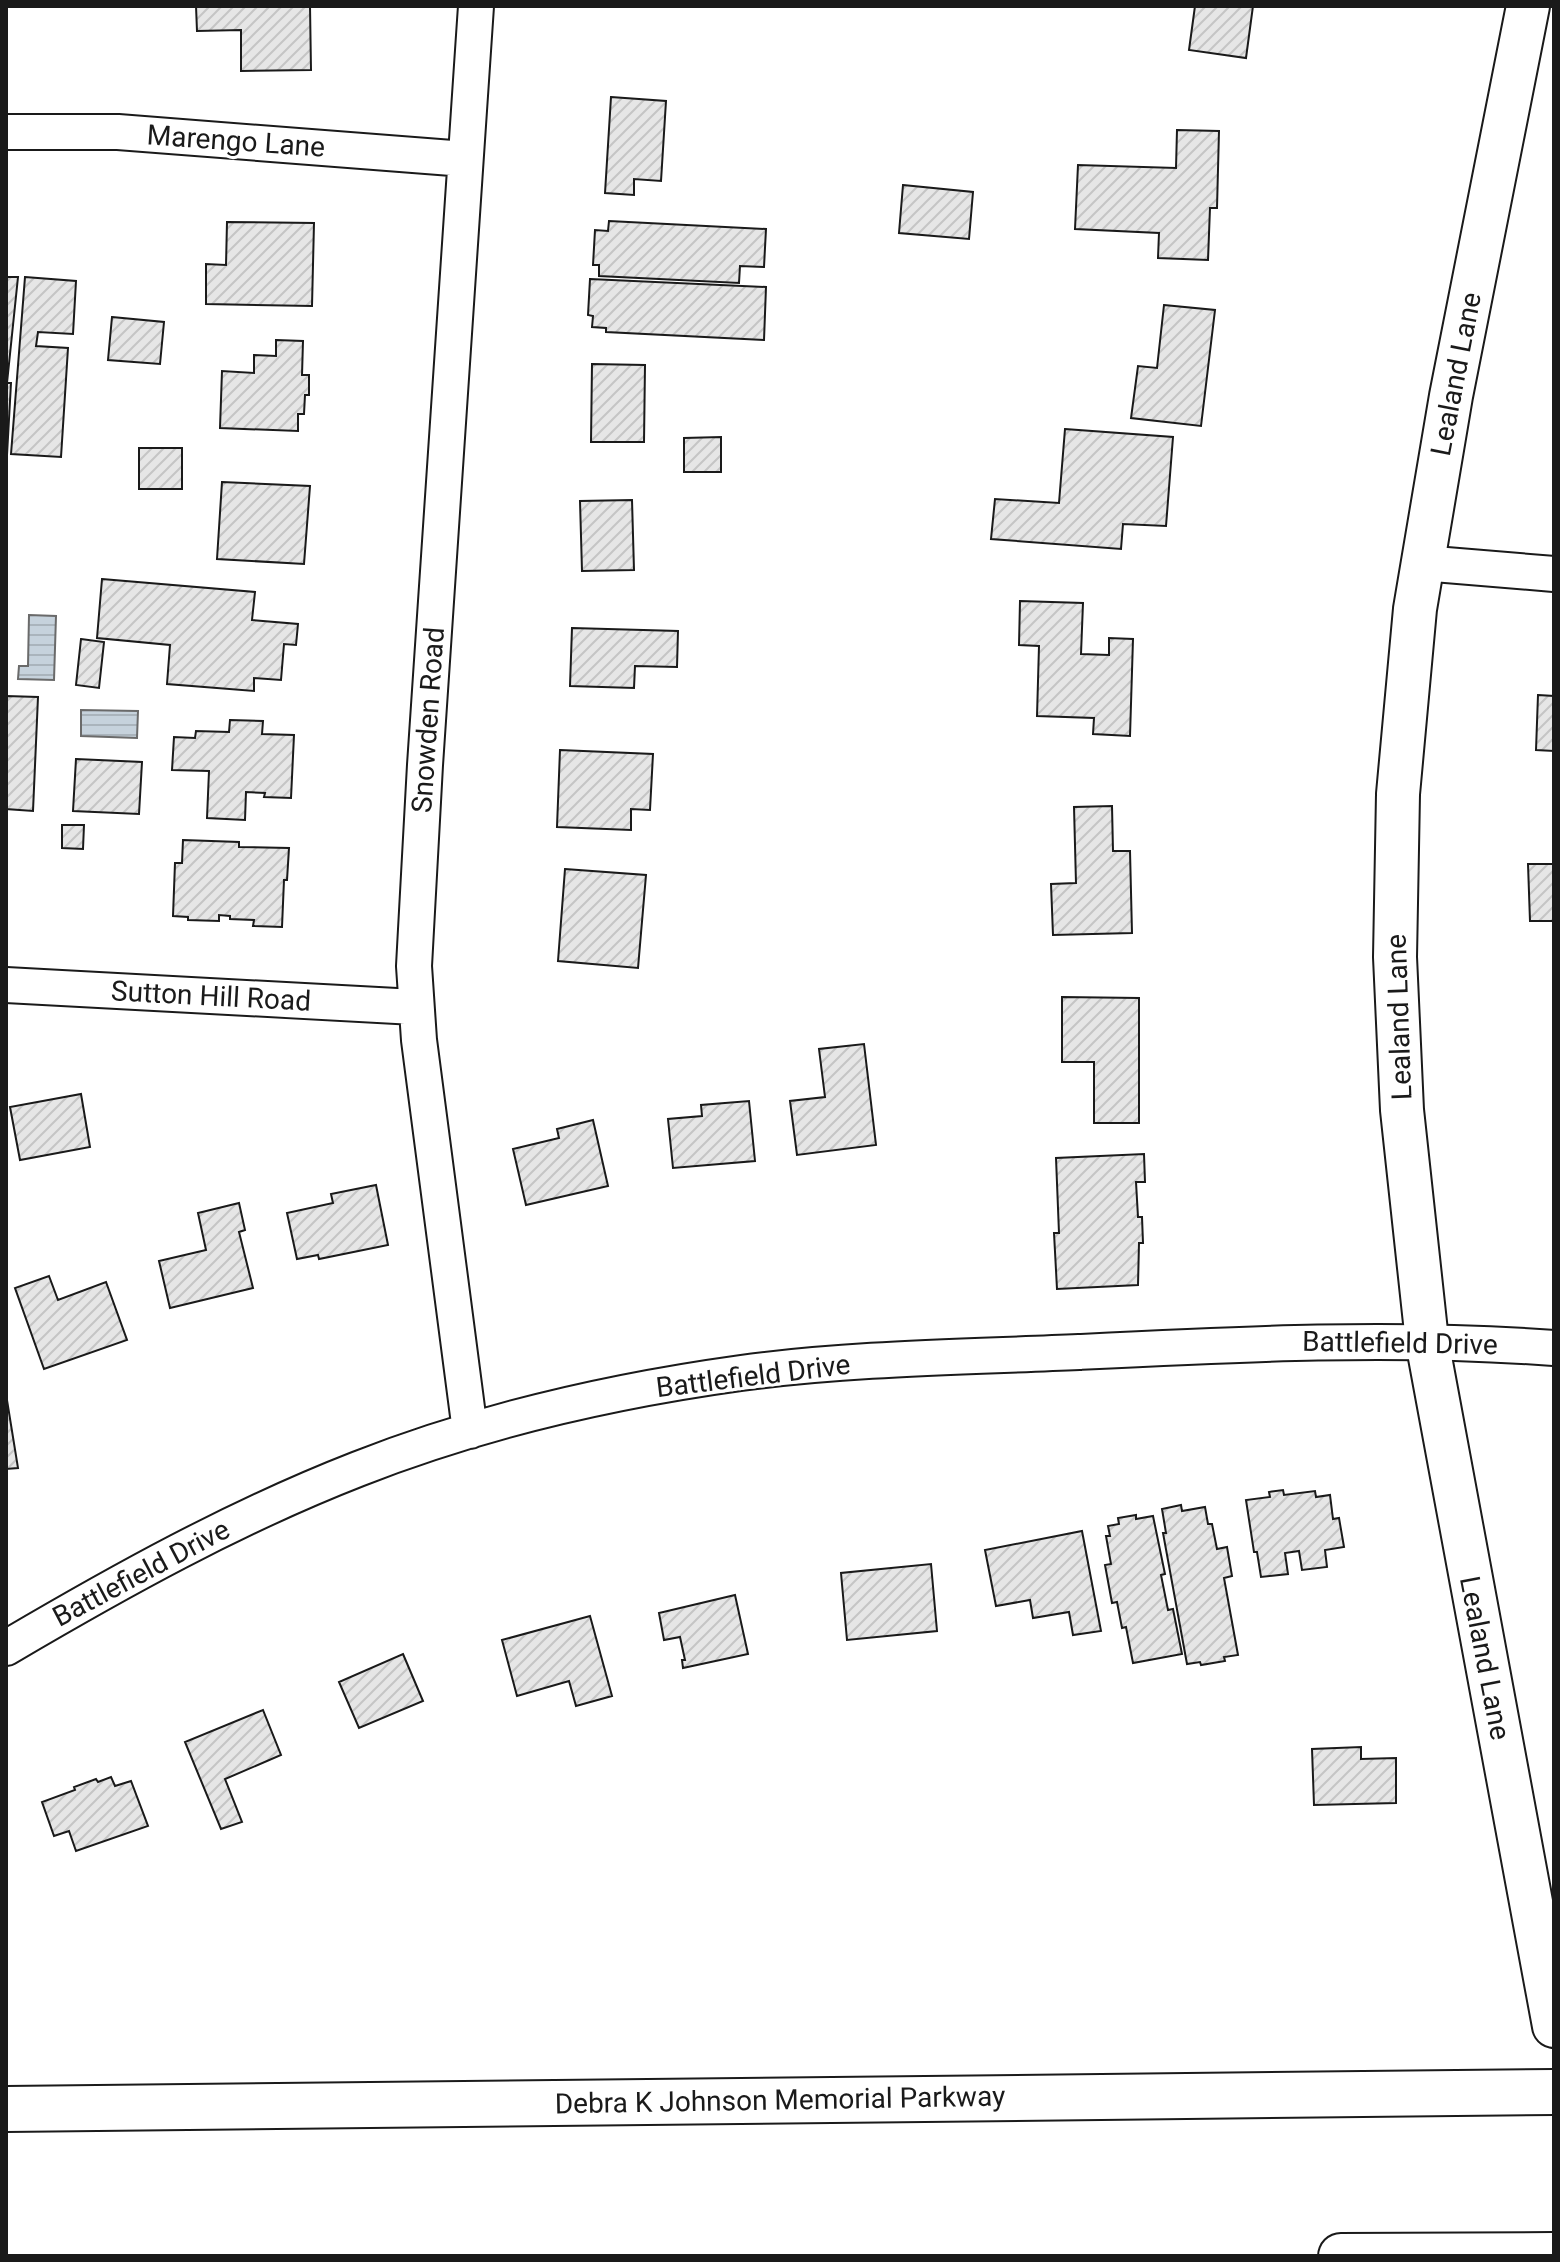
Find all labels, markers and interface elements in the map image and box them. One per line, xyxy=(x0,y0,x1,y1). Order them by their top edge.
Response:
street label: Marengo Lane xyxy=(146,118,326,164)
street label: Lealand Lane xyxy=(1424,289,1488,459)
street label: Snowden Road xyxy=(405,626,451,814)
street label: Lealand Lane xyxy=(1380,933,1418,1101)
street label: Sutton Hill Road xyxy=(110,974,312,1018)
street label: Battlefield Drive xyxy=(1302,1325,1498,1361)
street label: Battlefield Drive xyxy=(654,1348,852,1404)
street label: Battlefield Drive xyxy=(47,1513,235,1633)
street label: Lealand Lane xyxy=(1453,1573,1517,1743)
street label: Debra K Johnson Memorial Parkway xyxy=(554,2080,1006,2120)

